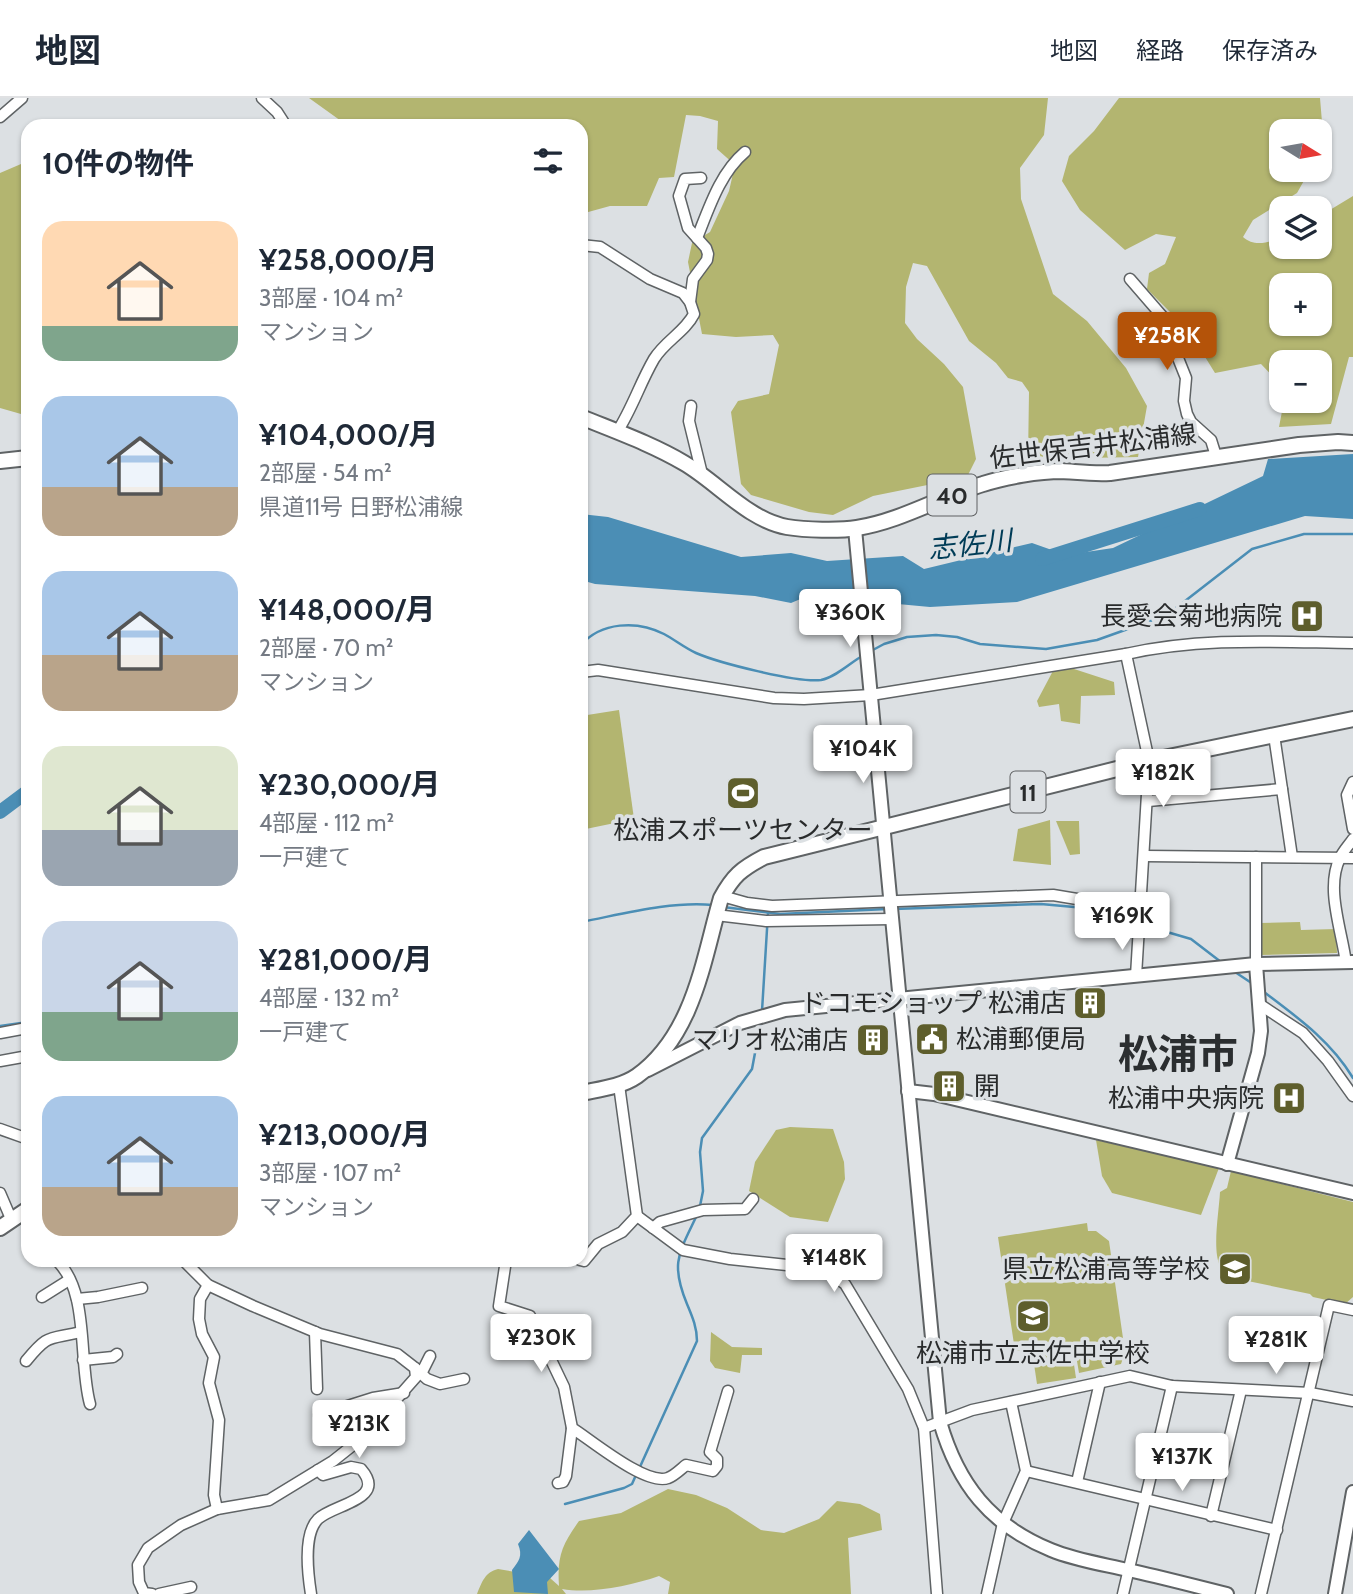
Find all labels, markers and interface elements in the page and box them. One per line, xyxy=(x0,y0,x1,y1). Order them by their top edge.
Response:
text: 地図 xyxy=(35,30,101,70)
text: 地図 xyxy=(1050,36,1098,65)
text: 経路 xyxy=(1136,36,1184,65)
text: 保存済み xyxy=(1222,36,1318,65)
north arrow xyxy=(1269,119,1332,182)
map controls xyxy=(1269,119,1332,413)
icon: filters xyxy=(529,142,567,180)
text: 10件の物件 xyxy=(42,145,194,182)
button: layers xyxy=(1269,196,1332,259)
text: ¥258,000/月 xyxy=(259,241,438,278)
icon: home xyxy=(98,249,182,333)
button: + xyxy=(1269,273,1332,336)
text: 3部屋 · 104 m² xyxy=(259,284,403,312)
pin: ¥258K xyxy=(1118,313,1216,372)
text: マンション xyxy=(259,318,374,346)
text: ¥258K xyxy=(1134,321,1200,349)
button: − xyxy=(1269,350,1332,413)
text: ¥104,000/月 xyxy=(259,416,439,453)
street label: 佐世保吉井松浦線 xyxy=(988,417,1198,475)
icon: home xyxy=(98,424,182,508)
text: 2部屋 · 54 m² xyxy=(259,459,392,487)
road number: 40 xyxy=(928,474,976,516)
text: 県道11号 日野松浦線 xyxy=(259,493,463,521)
water label: 志佐川 xyxy=(926,522,1017,565)
pin: ¥360K xyxy=(801,589,899,649)
text: ¥148,000/月 xyxy=(259,591,436,628)
hospital icon: 長愛会菊地病院 xyxy=(1288,597,1326,635)
text: ¥360K xyxy=(815,598,885,626)
icon: home xyxy=(98,599,182,683)
place label: 長愛会菊地病院 xyxy=(1100,600,1282,632)
text: 2部屋 · 70 m² xyxy=(259,634,393,662)
text: マンション xyxy=(259,668,374,696)
pin: ¥104K xyxy=(814,726,912,785)
text: ¥104K xyxy=(829,734,897,762)
pin: ¥182K xyxy=(1114,750,1212,809)
text: ¥182K xyxy=(1132,758,1194,786)
text: ¥230,000/月 xyxy=(259,766,441,803)
road number: 11 xyxy=(1010,772,1046,812)
icon: home xyxy=(98,774,182,858)
sports icon: 松浦スポーツセンター xyxy=(724,774,762,812)
text: 4部屋 · 112 m² xyxy=(259,809,394,837)
place label: 松浦スポーツセンター xyxy=(613,814,873,846)
text: 一戸建て xyxy=(259,843,351,871)
pin: ¥169K xyxy=(1073,892,1171,952)
text: ¥169K xyxy=(1091,901,1153,929)
text: ¥281,000/月 xyxy=(259,941,433,978)
icon: home xyxy=(98,949,182,1033)
text: 4部屋 · 132 m² xyxy=(259,984,399,1012)
building icon: ドコモショップ 松浦店 xyxy=(1071,984,1109,1022)
place label: ドコモショップ 松浦店 xyxy=(800,987,1066,1019)
text: 一戸建て xyxy=(259,1018,351,1046)
public building icon: 松浦郵便局 xyxy=(913,1020,951,1058)
building icon: マリオ松浦店 xyxy=(854,1021,892,1059)
place label: 松浦郵便局 xyxy=(956,1023,1086,1055)
place label: マリオ松浦店 xyxy=(692,1024,848,1056)
district label: 松浦市 xyxy=(1118,1029,1238,1078)
building icon: 開 xyxy=(930,1067,968,1105)
place label: 開 xyxy=(974,1070,1000,1102)
hospital icon: 松浦中央病院 xyxy=(1270,1079,1308,1117)
place label: 松浦中央病院 xyxy=(1108,1082,1264,1114)
text: ¥213,000/月 xyxy=(259,1116,431,1153)
icon: home xyxy=(98,1124,182,1208)
text: 3部屋 · 107 m² xyxy=(259,1159,401,1187)
text: マンション xyxy=(259,1193,374,1221)
pin: ¥148K xyxy=(785,1234,883,1294)
text: ¥148K xyxy=(802,1243,866,1271)
school or university icon: 県立松浦高等学校 xyxy=(1216,1250,1254,1288)
place label: 県立松浦高等学校 xyxy=(1002,1253,1210,1285)
school or university icon: 松浦市立志佐中学校 xyxy=(1014,1297,1052,1335)
pin: ¥230K xyxy=(492,1314,590,1374)
pin: ¥281K xyxy=(1227,1316,1325,1376)
text: ¥230K xyxy=(506,1323,576,1351)
text: ¥281K xyxy=(1245,1325,1307,1353)
place label: 松浦市立志佐中学校 xyxy=(916,1337,1150,1369)
pin: ¥213K xyxy=(310,1400,408,1460)
text: ¥213K xyxy=(328,1409,390,1437)
pin: ¥137K xyxy=(1133,1434,1231,1493)
text: ¥137K xyxy=(1152,1442,1212,1470)

